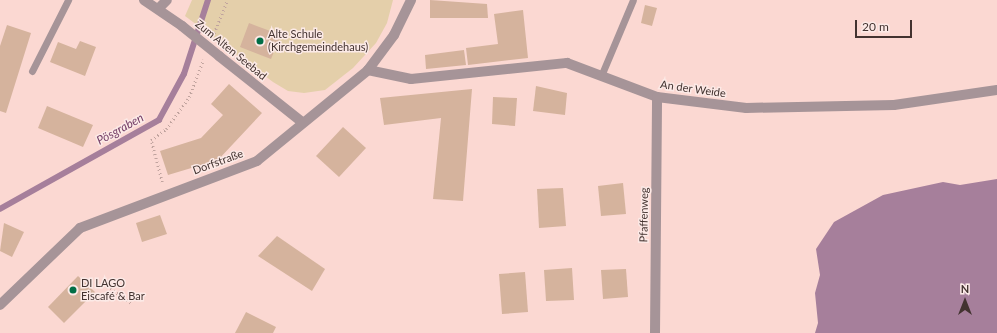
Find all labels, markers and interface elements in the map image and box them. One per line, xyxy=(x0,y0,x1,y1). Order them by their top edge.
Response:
scale bar xyxy=(857,12,914,38)
street label: Zum Alten Seebad xyxy=(192,17,270,83)
text: 20 m xyxy=(862,19,889,34)
place label: Alte Schule (Kirchgemeindehaus) xyxy=(268,28,368,54)
marker: Alte Schule (Kirchgemeindehaus) xyxy=(255,36,265,46)
street label: An der Weide xyxy=(659,78,727,100)
water label: Pösgraben xyxy=(94,110,146,148)
street label: Dorfstraße xyxy=(191,147,245,177)
street label: Pfaffenweg xyxy=(637,187,651,243)
place label: DI LAGO Eiscafé & Bar xyxy=(81,277,145,303)
north arrow xyxy=(945,281,985,321)
text: N xyxy=(961,282,969,295)
marker: DI LAGO Eiscafé & Bar xyxy=(68,285,78,295)

